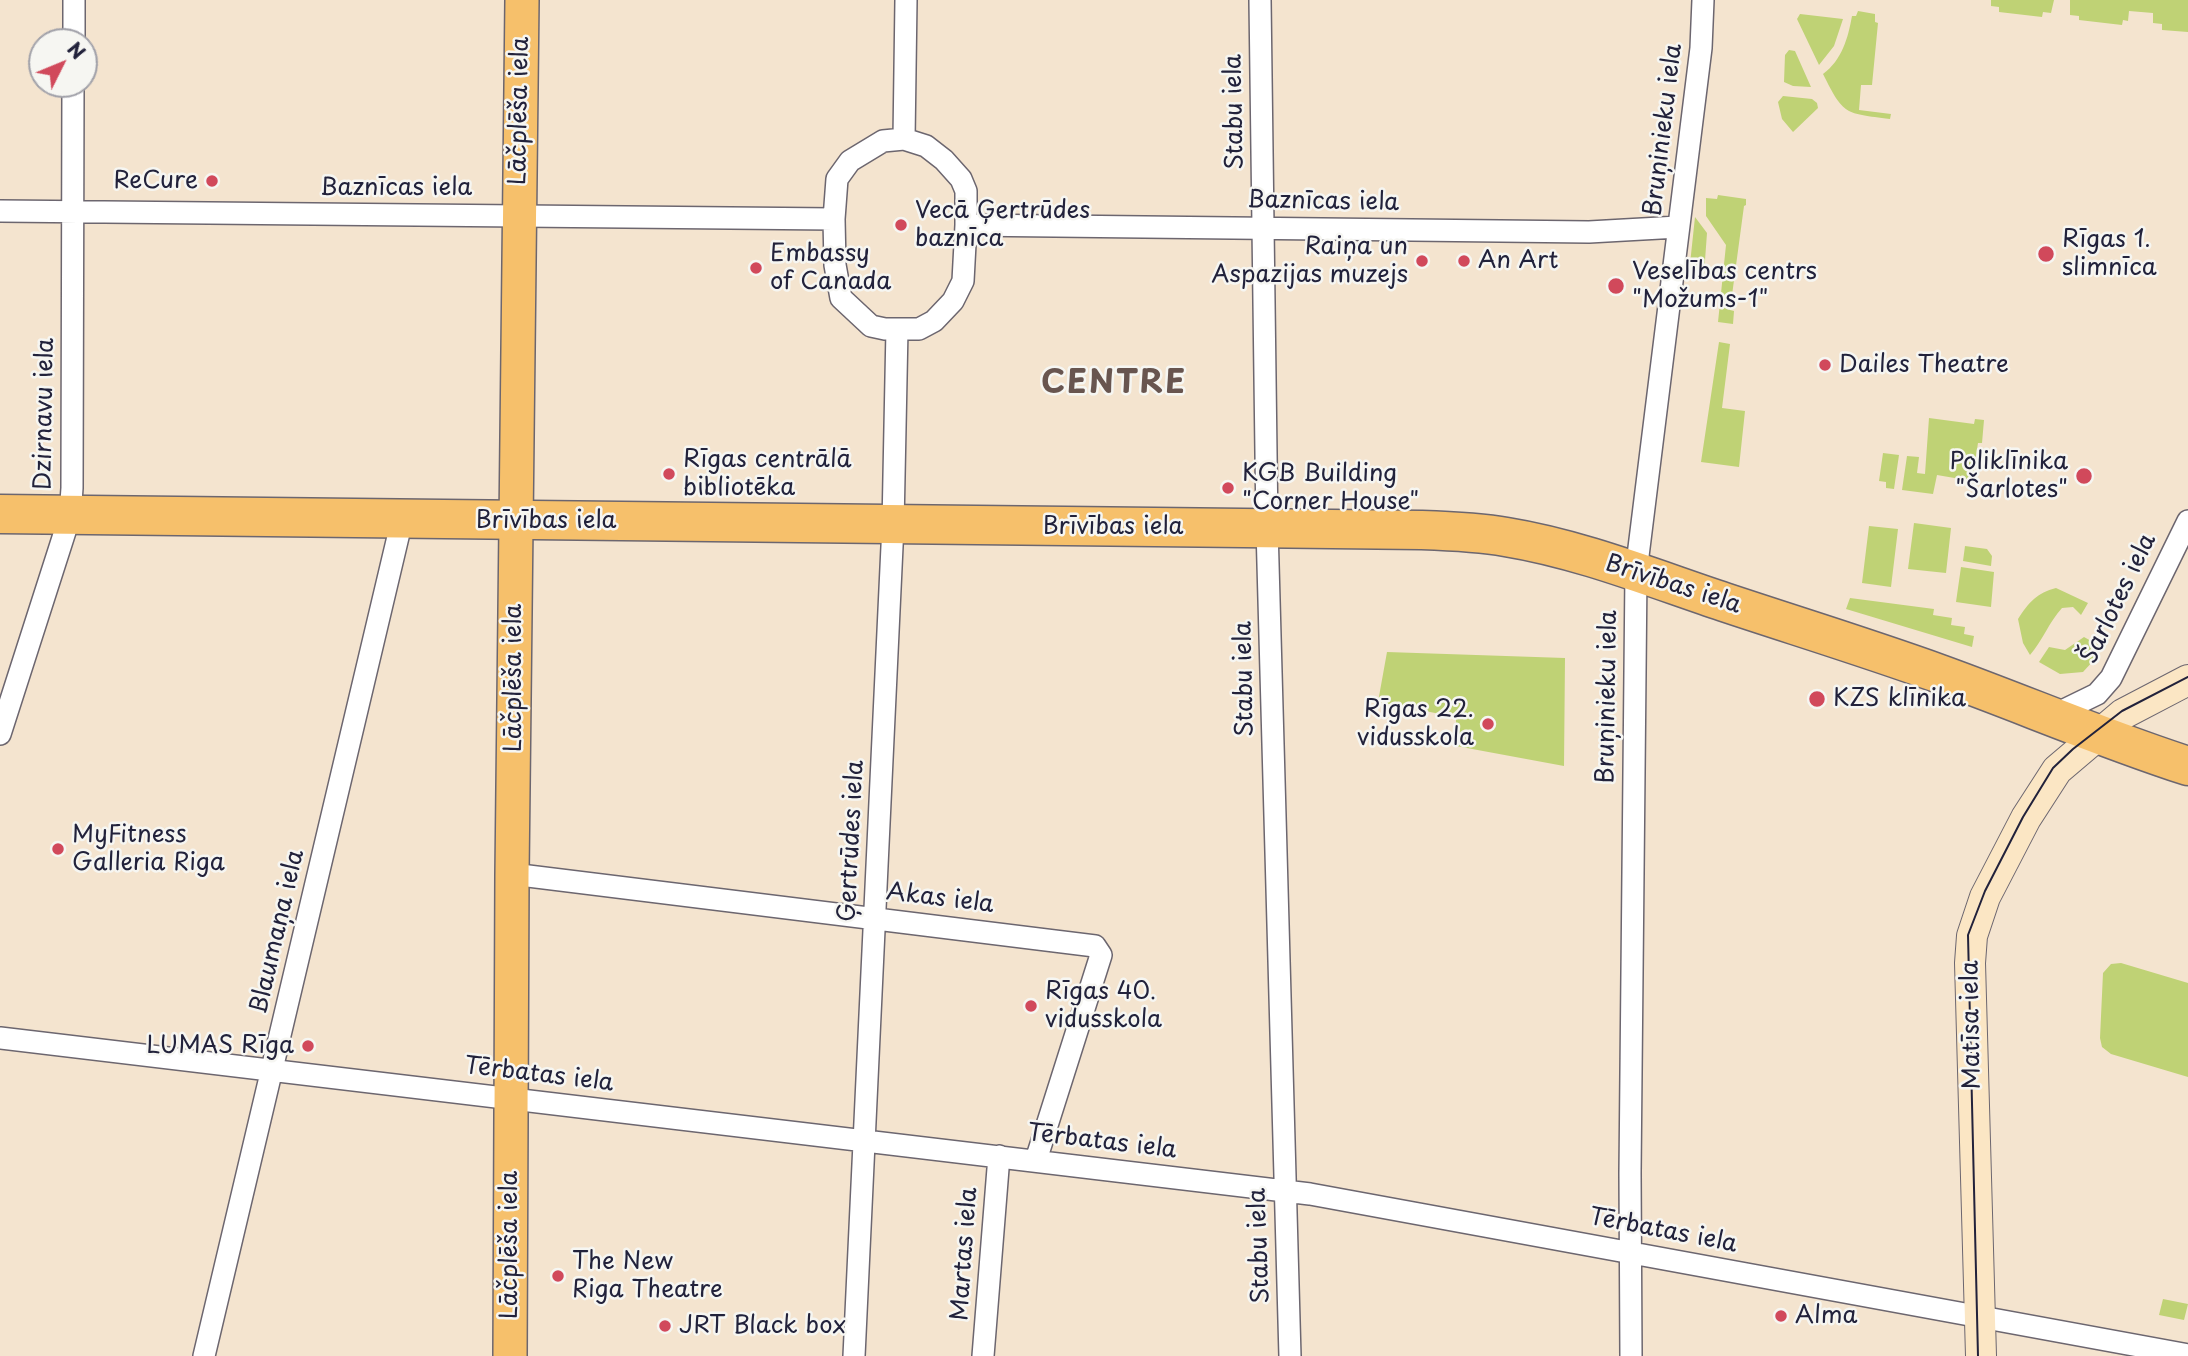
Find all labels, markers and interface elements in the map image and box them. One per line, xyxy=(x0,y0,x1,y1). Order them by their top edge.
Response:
north arrow xyxy=(28,28,98,98)
text: N xyxy=(62,35,92,65)
street label: Lāčplēša iela xyxy=(504,37,536,185)
street label: Bruņinieku iela xyxy=(1639,42,1689,218)
street label: Stabu iela xyxy=(1220,54,1250,170)
place label: ReCure xyxy=(114,167,198,195)
marker: ReCure xyxy=(204,173,220,189)
street label: Baznīcas iela xyxy=(320,174,472,202)
street label: Baznīcas iela xyxy=(1247,186,1399,218)
place label: Vecā Ģertrūdes baznīca xyxy=(915,197,1090,253)
marker: Vecā Ģertrūdes baznīca xyxy=(893,217,909,233)
place label: Rīgas 1. slimnīca xyxy=(2062,226,2157,282)
place label: Raiņa un Aspazijas muzejs xyxy=(1211,233,1408,289)
place label: Embassy of Canada xyxy=(770,240,891,296)
marker: Rīgas 1. slimnīca xyxy=(2036,244,2056,264)
place label: An Art xyxy=(1478,247,1558,275)
marker: Raiņa un Aspazijas muzejs xyxy=(1414,253,1430,269)
marker: An Art xyxy=(1456,253,1472,269)
place label: Veselības centrs "Možums-1" xyxy=(1632,258,1817,314)
marker: Embassy of Canada xyxy=(748,260,764,276)
marker: Veselības centrs "Možums-1" xyxy=(1606,276,1626,296)
street label: Dzirnavu iela xyxy=(29,338,61,490)
place label: Dailes Theatre xyxy=(1839,351,2009,379)
marker: Dailes Theatre xyxy=(1817,357,1833,373)
district label: CENTRE xyxy=(1042,365,1186,403)
place label: Rīgas centrālā bibliotēka xyxy=(683,446,852,502)
place label: Poliklīnika "Šarlotes" xyxy=(1950,448,2068,504)
place label: KGB Building "Corner House" xyxy=(1242,460,1419,516)
marker: Rīgas centrālā bibliotēka xyxy=(661,466,677,482)
marker: Poliklīnika "Šarlotes" xyxy=(2074,466,2094,486)
marker: KGB Building "Corner House" xyxy=(1220,480,1236,496)
street label: Brīvības iela xyxy=(476,507,616,535)
street label: Brīvības iela xyxy=(1043,513,1183,541)
street label: Šarlotes iela xyxy=(2075,529,2163,669)
street label: Brīvības iela xyxy=(1602,550,1744,620)
street label: Lāčplēša iela xyxy=(500,604,528,752)
street label: Bruņinieku iela xyxy=(1592,610,1624,784)
street label: Stabu iela xyxy=(1230,621,1260,737)
place label: KZS klīnika xyxy=(1833,685,1966,713)
marker: KZS klīnika xyxy=(1807,689,1827,709)
place label: Rīgas 22. vidusskola xyxy=(1357,696,1474,752)
marker: Rīgas 22. vidusskola xyxy=(1480,716,1496,732)
street label: Ģertrūdes iela xyxy=(833,759,871,923)
place label: MyFitness Galleria Riga xyxy=(72,821,225,877)
marker: MyFitness Galleria Riga xyxy=(50,841,66,857)
street label: Blaumaņa iela xyxy=(245,847,311,1017)
street label: Akas iela xyxy=(885,878,995,920)
street label: Matīsa iela xyxy=(1956,960,1988,1090)
place label: Rīgas 40. vidusskola xyxy=(1045,978,1162,1034)
marker: Rīgas 40. vidusskola xyxy=(1023,998,1039,1014)
place label: LUMAS Rīga xyxy=(146,1032,294,1060)
marker: LUMAS Rīga xyxy=(300,1038,316,1054)
street label: Tērbatas iela xyxy=(463,1052,615,1098)
street label: Tērbatas iela xyxy=(1026,1119,1178,1165)
street label: Lāčplēša iela xyxy=(496,1171,524,1319)
street label: Martas iela xyxy=(946,1186,984,1322)
street label: Stabu iela xyxy=(1244,1188,1276,1304)
street label: Tērbatas iela xyxy=(1587,1203,1739,1259)
place label: The New Riga Theatre xyxy=(572,1248,723,1304)
marker: The New Riga Theatre xyxy=(550,1268,566,1284)
place label: Alma xyxy=(1795,1302,1857,1330)
marker: Alma xyxy=(1773,1308,1789,1324)
place label: JRT Black box xyxy=(679,1312,846,1340)
marker: JRT Black box xyxy=(657,1318,673,1334)

